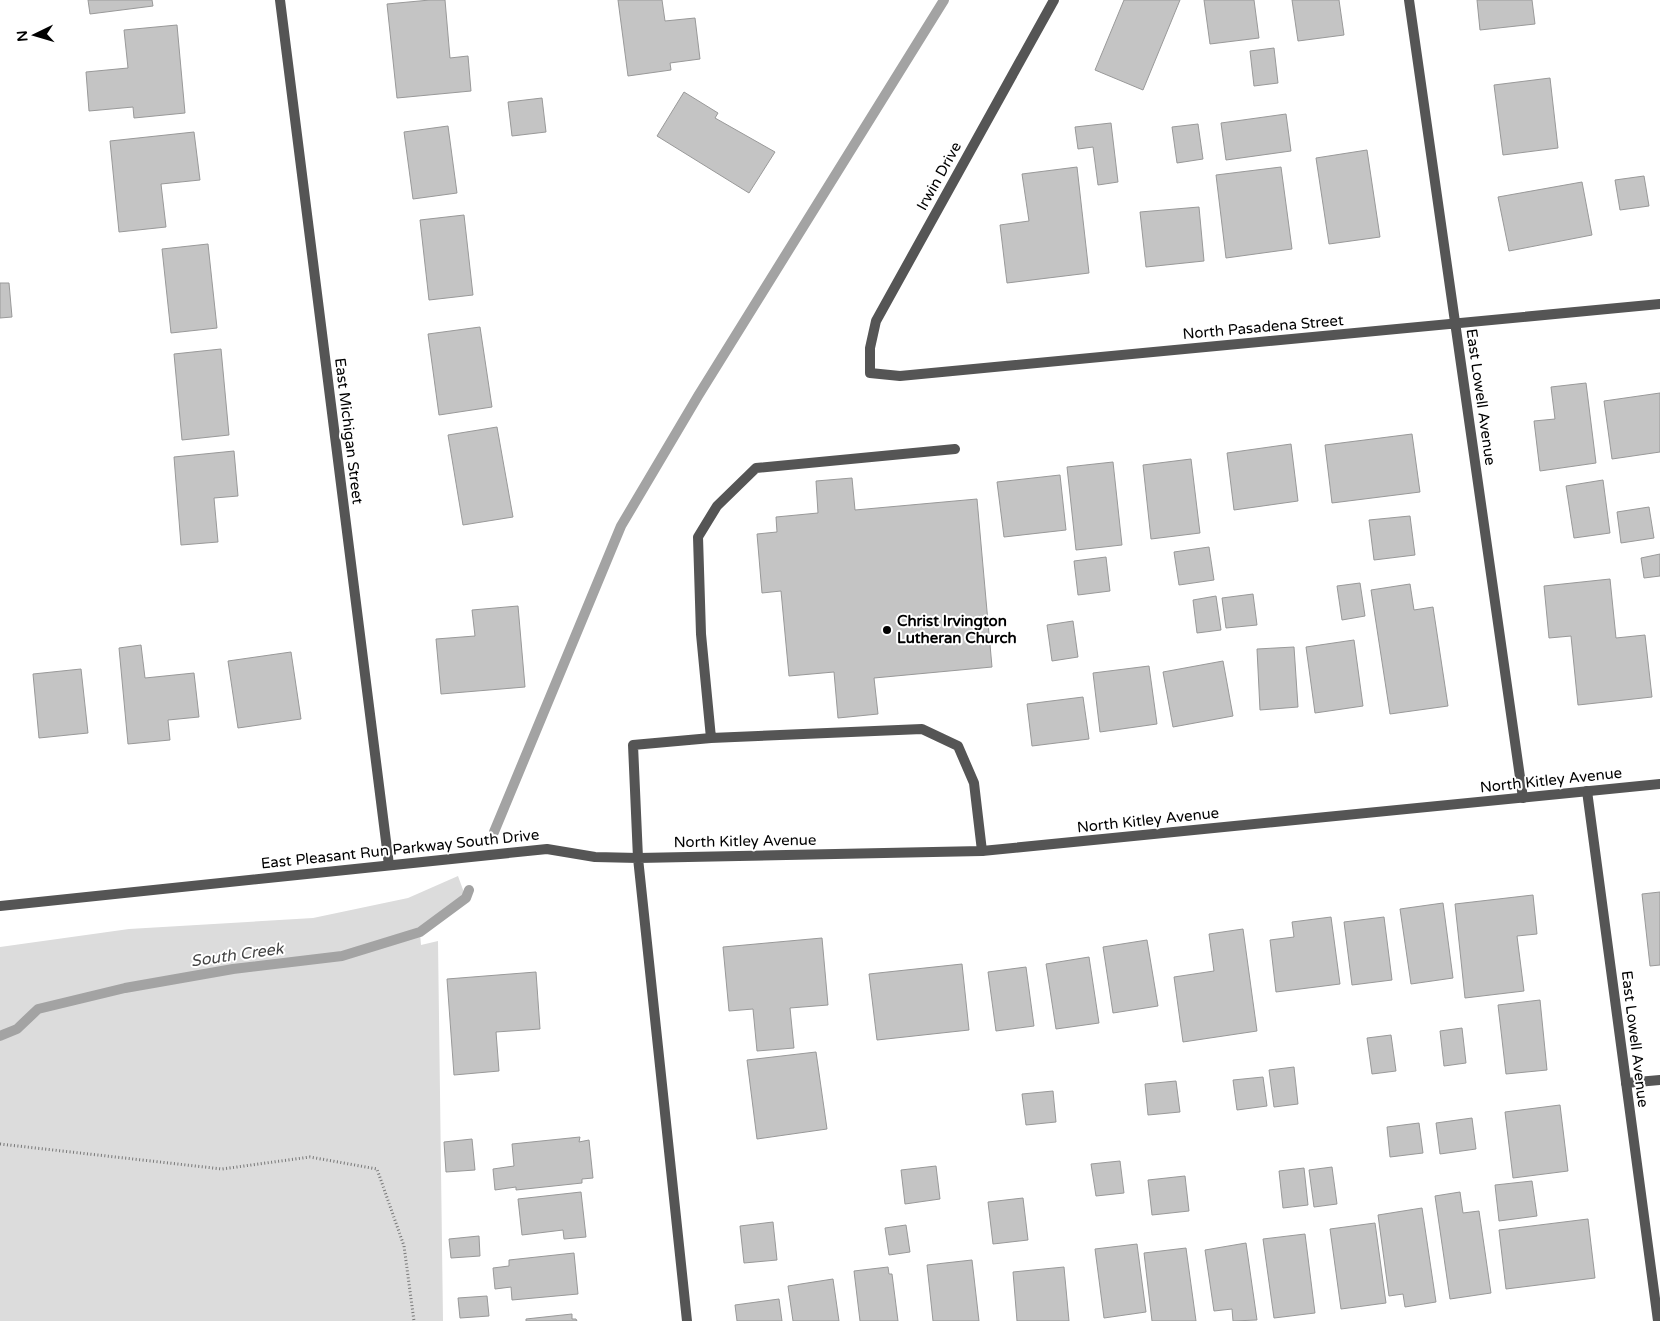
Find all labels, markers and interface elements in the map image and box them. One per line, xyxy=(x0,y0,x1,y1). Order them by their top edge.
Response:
north arrow xyxy=(10,10,60,60)
text: N xyxy=(14,30,32,42)
street label: Irwin Drive xyxy=(913,139,965,213)
street label: North Pasadena Street xyxy=(1182,311,1344,343)
street label: East Lowell Avenue xyxy=(1463,328,1499,466)
street label: East Michigan Street xyxy=(331,357,367,506)
place label: Christ Irvington Lutheran Church xyxy=(897,612,1017,647)
marker: Christ Irvington Lutheran Church xyxy=(881,624,893,636)
street label: North Kitley Avenue xyxy=(1479,764,1623,796)
street label: North Kitley Avenue xyxy=(1076,804,1220,836)
street label: East Pleasant Run Parkway South Drive xyxy=(260,825,540,873)
street label: North Kitley Avenue xyxy=(673,831,817,851)
water label: South Creek xyxy=(190,938,286,971)
street label: East Lowell Avenue xyxy=(1618,970,1652,1108)

